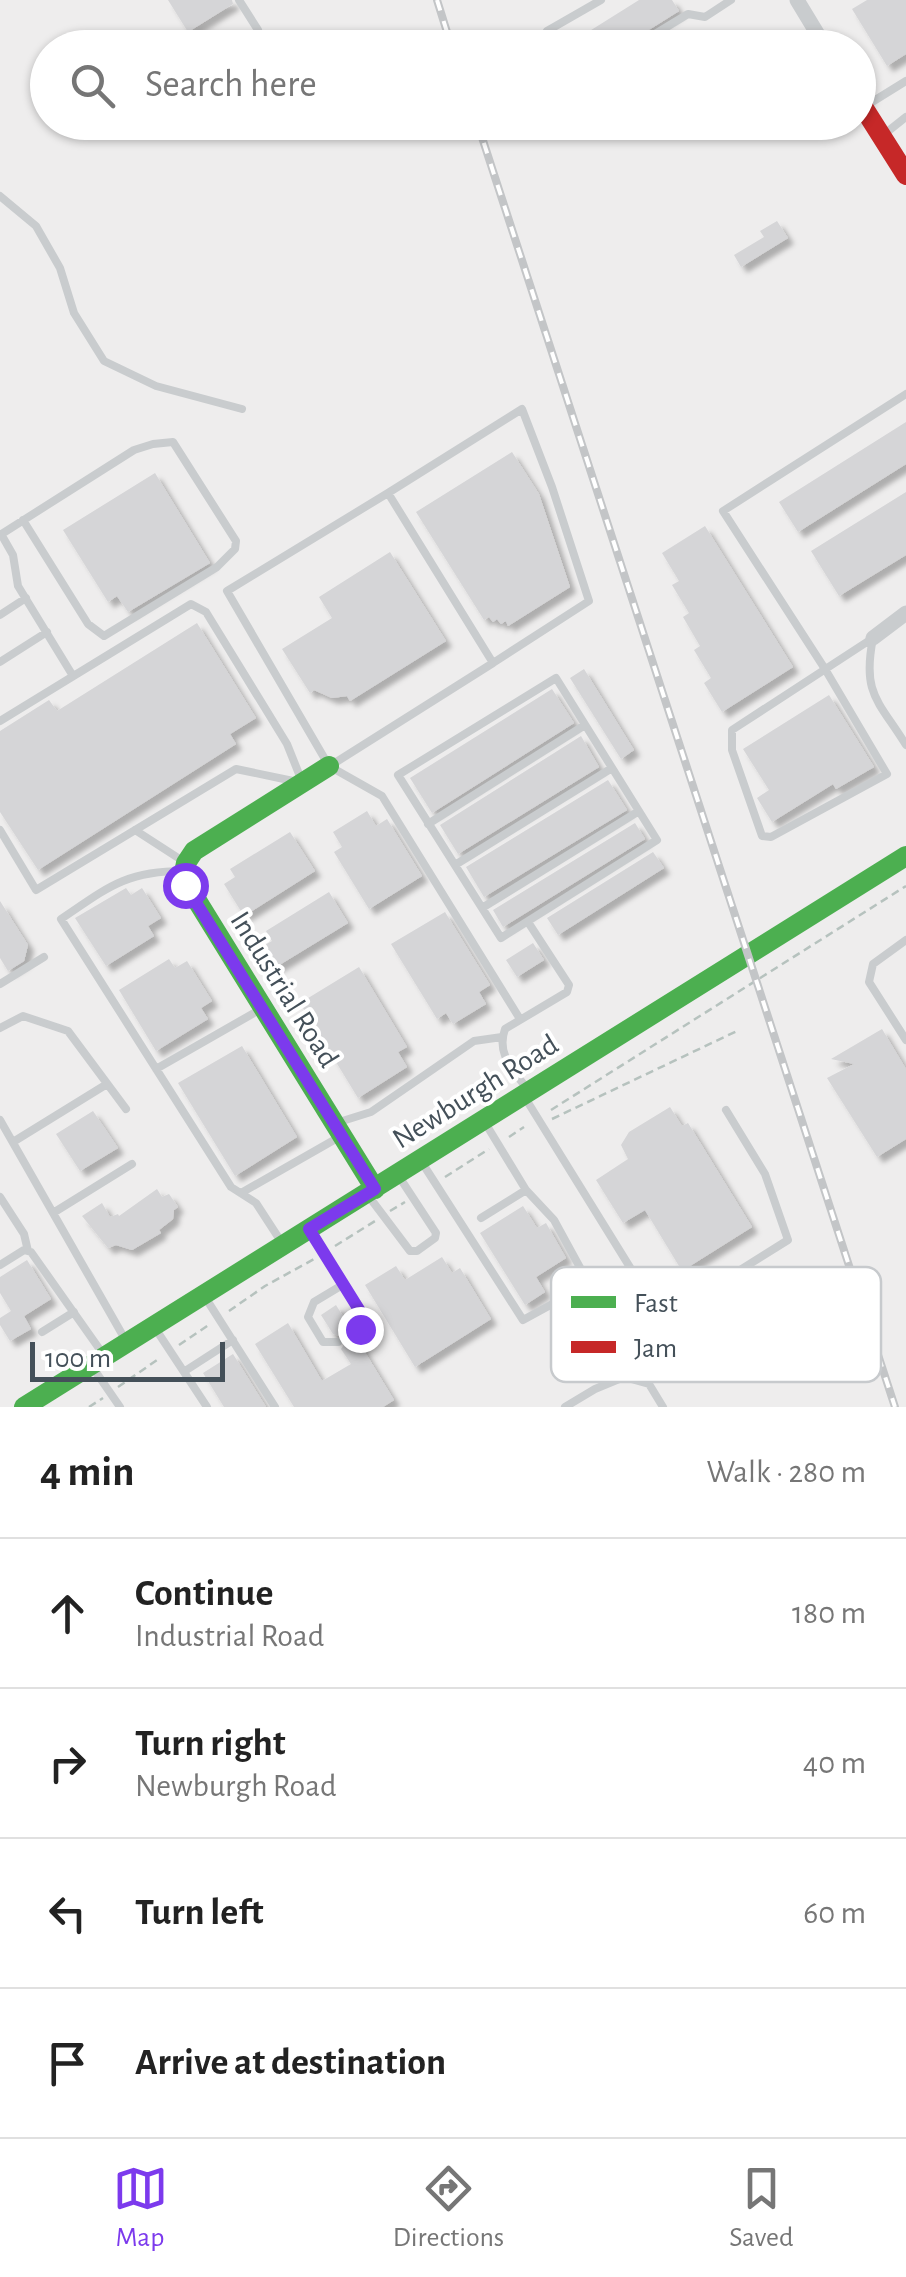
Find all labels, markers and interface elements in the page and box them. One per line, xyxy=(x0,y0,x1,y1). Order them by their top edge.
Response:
search box xyxy=(30,30,876,140)
icon: search xyxy=(65,58,120,113)
text: Search here xyxy=(145,66,317,104)
route start xyxy=(163,863,209,909)
street label: Industrial Road xyxy=(224,906,344,1073)
street label: Newburgh Road xyxy=(387,1029,564,1155)
legend xyxy=(551,1267,881,1382)
text: Fast xyxy=(634,1290,678,1318)
route end xyxy=(338,1307,384,1353)
text: Jam xyxy=(634,1335,677,1363)
scale bar xyxy=(30,1337,225,1382)
text: 100 m xyxy=(45,1345,111,1373)
text: 4 min xyxy=(40,1451,135,1493)
text: Walk · 280 m xyxy=(706,1456,866,1488)
text: Continue xyxy=(135,1575,273,1613)
icon: ahead xyxy=(40,1586,95,1641)
text: 180 m xyxy=(792,1597,866,1629)
text: Industrial Road xyxy=(135,1620,324,1652)
text: Turn right xyxy=(135,1725,285,1763)
icon: right xyxy=(40,1736,95,1791)
text: 40 m xyxy=(803,1747,866,1779)
text: Newburgh Road xyxy=(135,1770,336,1802)
icon: left xyxy=(40,1886,95,1941)
text: Turn left xyxy=(135,1894,263,1932)
text: 60 m xyxy=(803,1897,866,1929)
icon: arrive xyxy=(40,2036,95,2091)
text: Arrive at destination xyxy=(135,2044,446,2082)
tab: Map xyxy=(113,2161,168,2255)
tab: Directions xyxy=(393,2161,504,2255)
tab: Saved xyxy=(729,2161,793,2255)

